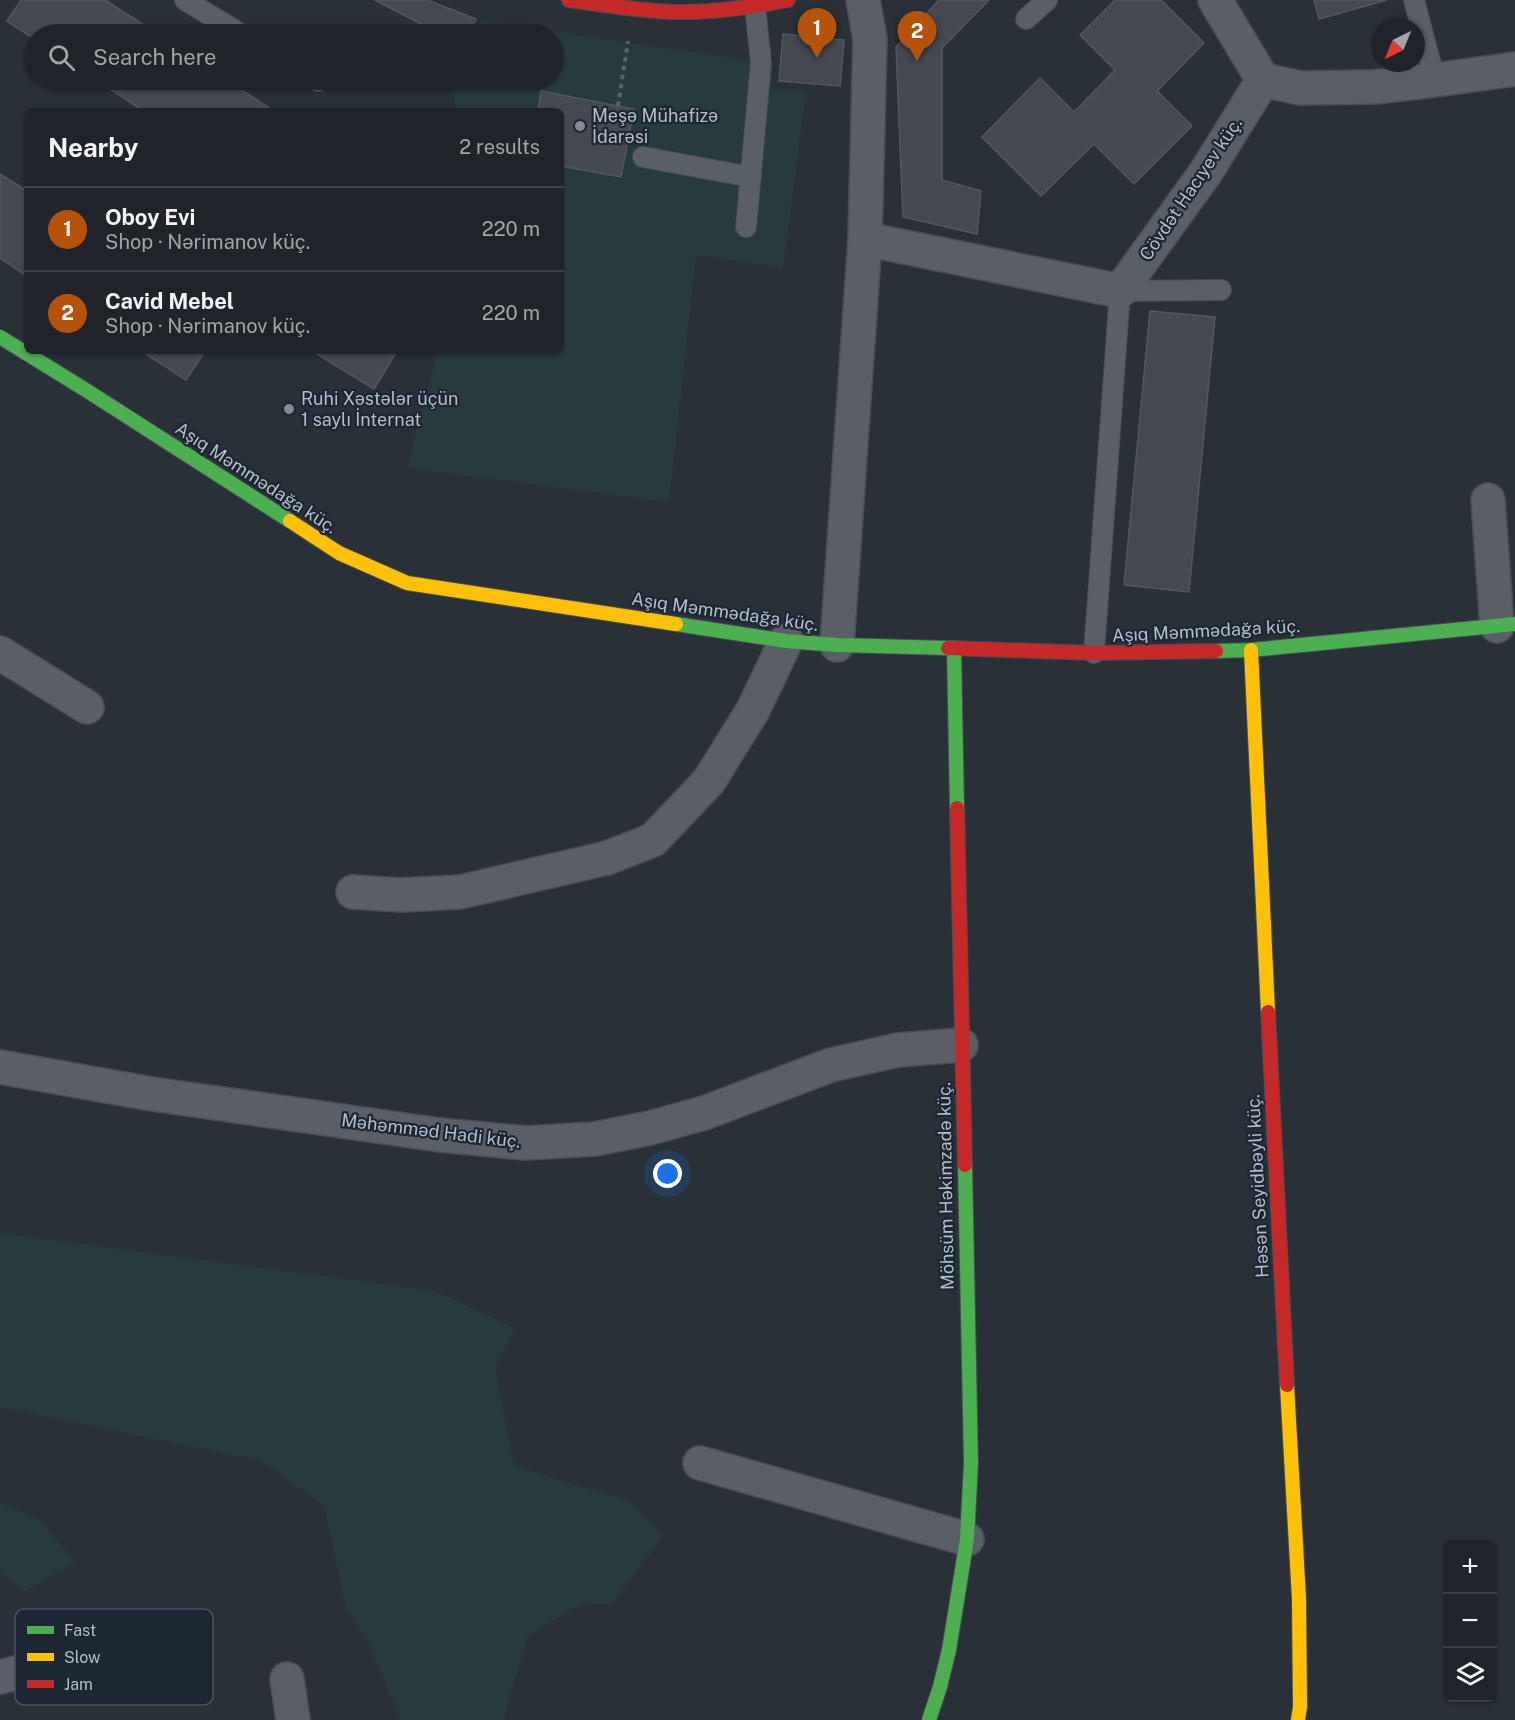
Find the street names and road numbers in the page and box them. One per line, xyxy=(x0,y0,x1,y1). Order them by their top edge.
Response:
street label: Cövdət Hacıyev küç. xyxy=(1135,113,1246,264)
street label: Aşıq Məmmədağa küç. xyxy=(171,417,341,538)
street label: Aşıq Məmmədağa küç. xyxy=(630,588,820,635)
street label: Aşıq Məmmədağa küç. xyxy=(1111,615,1301,646)
street label: Möhsüm Həkimzadə küç. xyxy=(933,1082,958,1290)
street label: Həsən Seyidbəyli küç. xyxy=(1242,1094,1273,1278)
street label: Məhəmməd Hadi küç. xyxy=(340,1109,522,1152)

